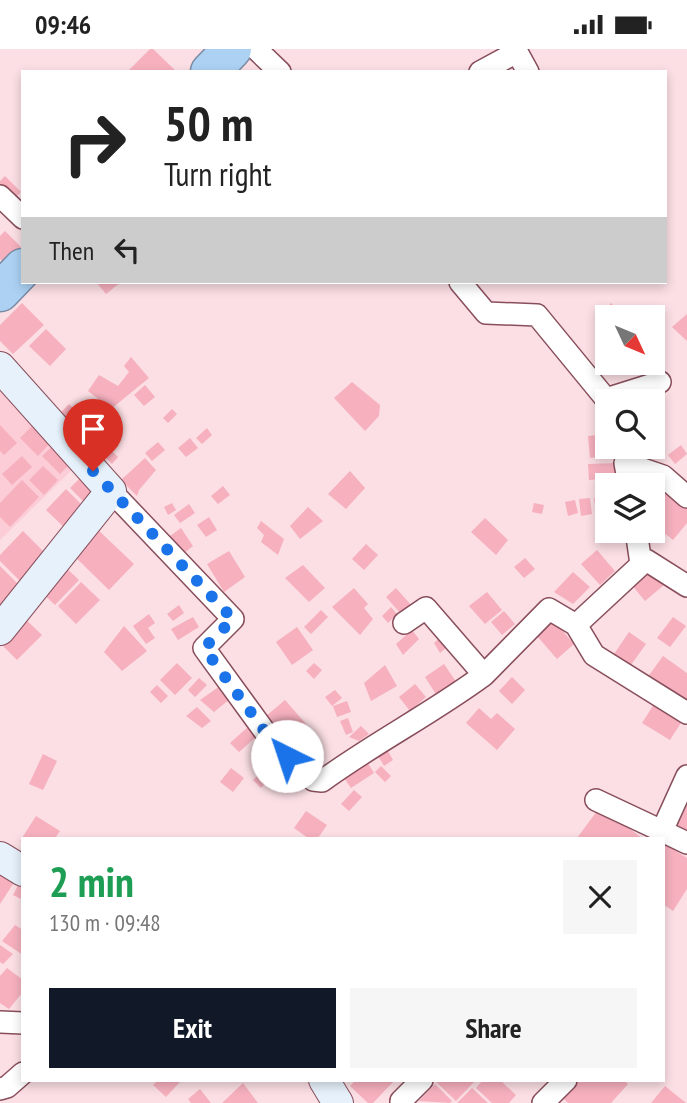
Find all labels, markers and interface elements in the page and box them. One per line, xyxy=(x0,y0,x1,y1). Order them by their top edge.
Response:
text: 09:46 xyxy=(35,8,91,41)
text: 50 m xyxy=(164,91,253,155)
icon: right xyxy=(49,98,140,189)
text: Turn right xyxy=(164,153,272,195)
icon: left xyxy=(108,231,146,269)
text: Then xyxy=(49,234,94,267)
north arrow xyxy=(595,305,665,375)
map controls xyxy=(595,305,665,543)
button: search xyxy=(595,389,665,459)
pin xyxy=(63,399,123,471)
icon: arrive xyxy=(74,410,112,448)
button: layers xyxy=(595,473,665,543)
position arrow xyxy=(250,719,324,793)
text: 2 min xyxy=(49,854,134,909)
button: close xyxy=(563,860,637,934)
text: 130 m · 09:48 xyxy=(49,908,161,937)
button: Exit xyxy=(49,988,336,1068)
button: Share xyxy=(350,988,637,1068)

